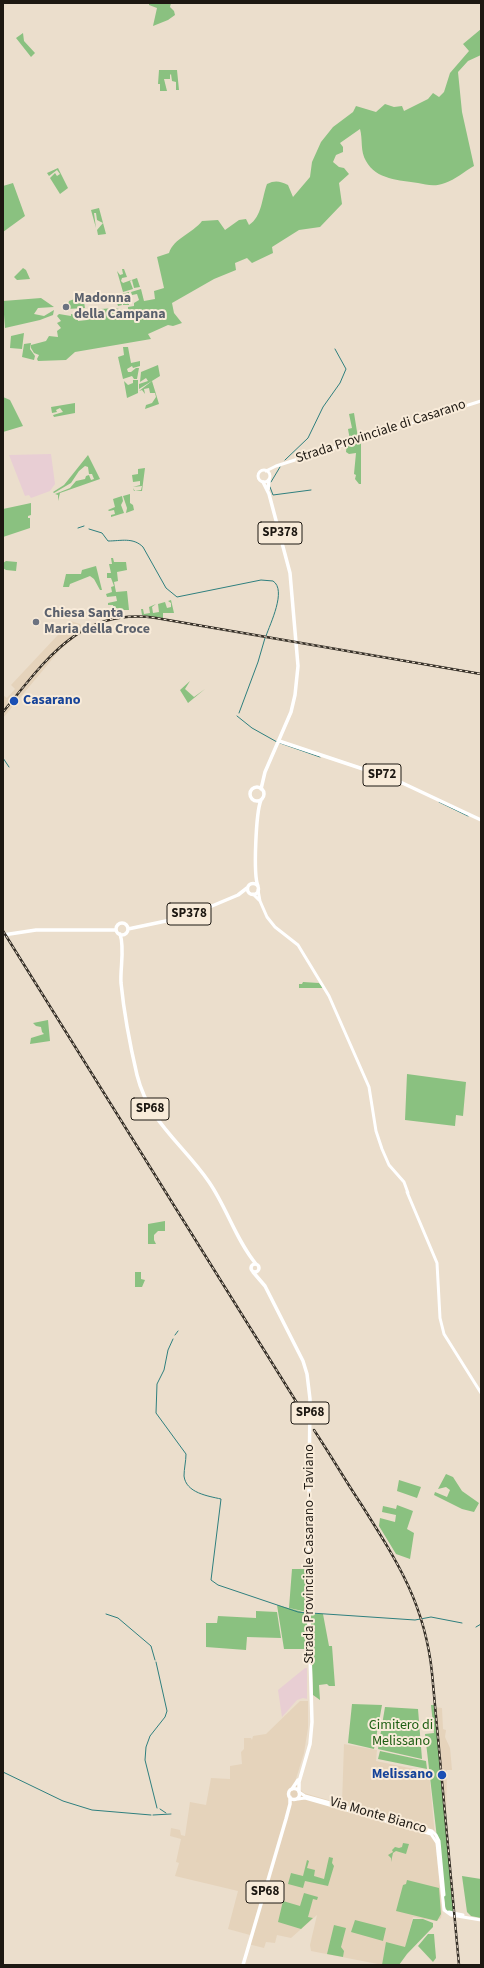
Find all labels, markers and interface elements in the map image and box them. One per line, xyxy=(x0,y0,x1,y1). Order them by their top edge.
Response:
place label: Madonna della Campana xyxy=(74,291,166,324)
marker: Madonna della Campana xyxy=(61,302,71,312)
street label: Strada Provinciale di Casarano xyxy=(294,397,468,467)
road number: SP378 xyxy=(258,522,302,544)
place label: Chiesa Santa Maria della Croce xyxy=(44,606,150,638)
marker: Chiesa Santa Maria della Croce xyxy=(31,617,41,627)
place label: Casarano xyxy=(23,693,80,709)
marker: Casarano xyxy=(8,695,20,707)
road number: SP72 xyxy=(363,764,401,786)
road number: SP378 xyxy=(167,903,211,925)
road number: SP68 xyxy=(131,1098,169,1120)
road number: SP68 xyxy=(291,1402,329,1424)
street label: Strada Provinciale Casarano - Taviano xyxy=(302,1444,318,1664)
park label: Cimitero di Melissano xyxy=(369,1718,433,1750)
place label: Melissano xyxy=(372,1767,433,1783)
marker: Melissano xyxy=(436,1769,448,1781)
street label: Via Monte Bianco xyxy=(327,1794,429,1838)
road number: SP68 xyxy=(246,1881,284,1903)

